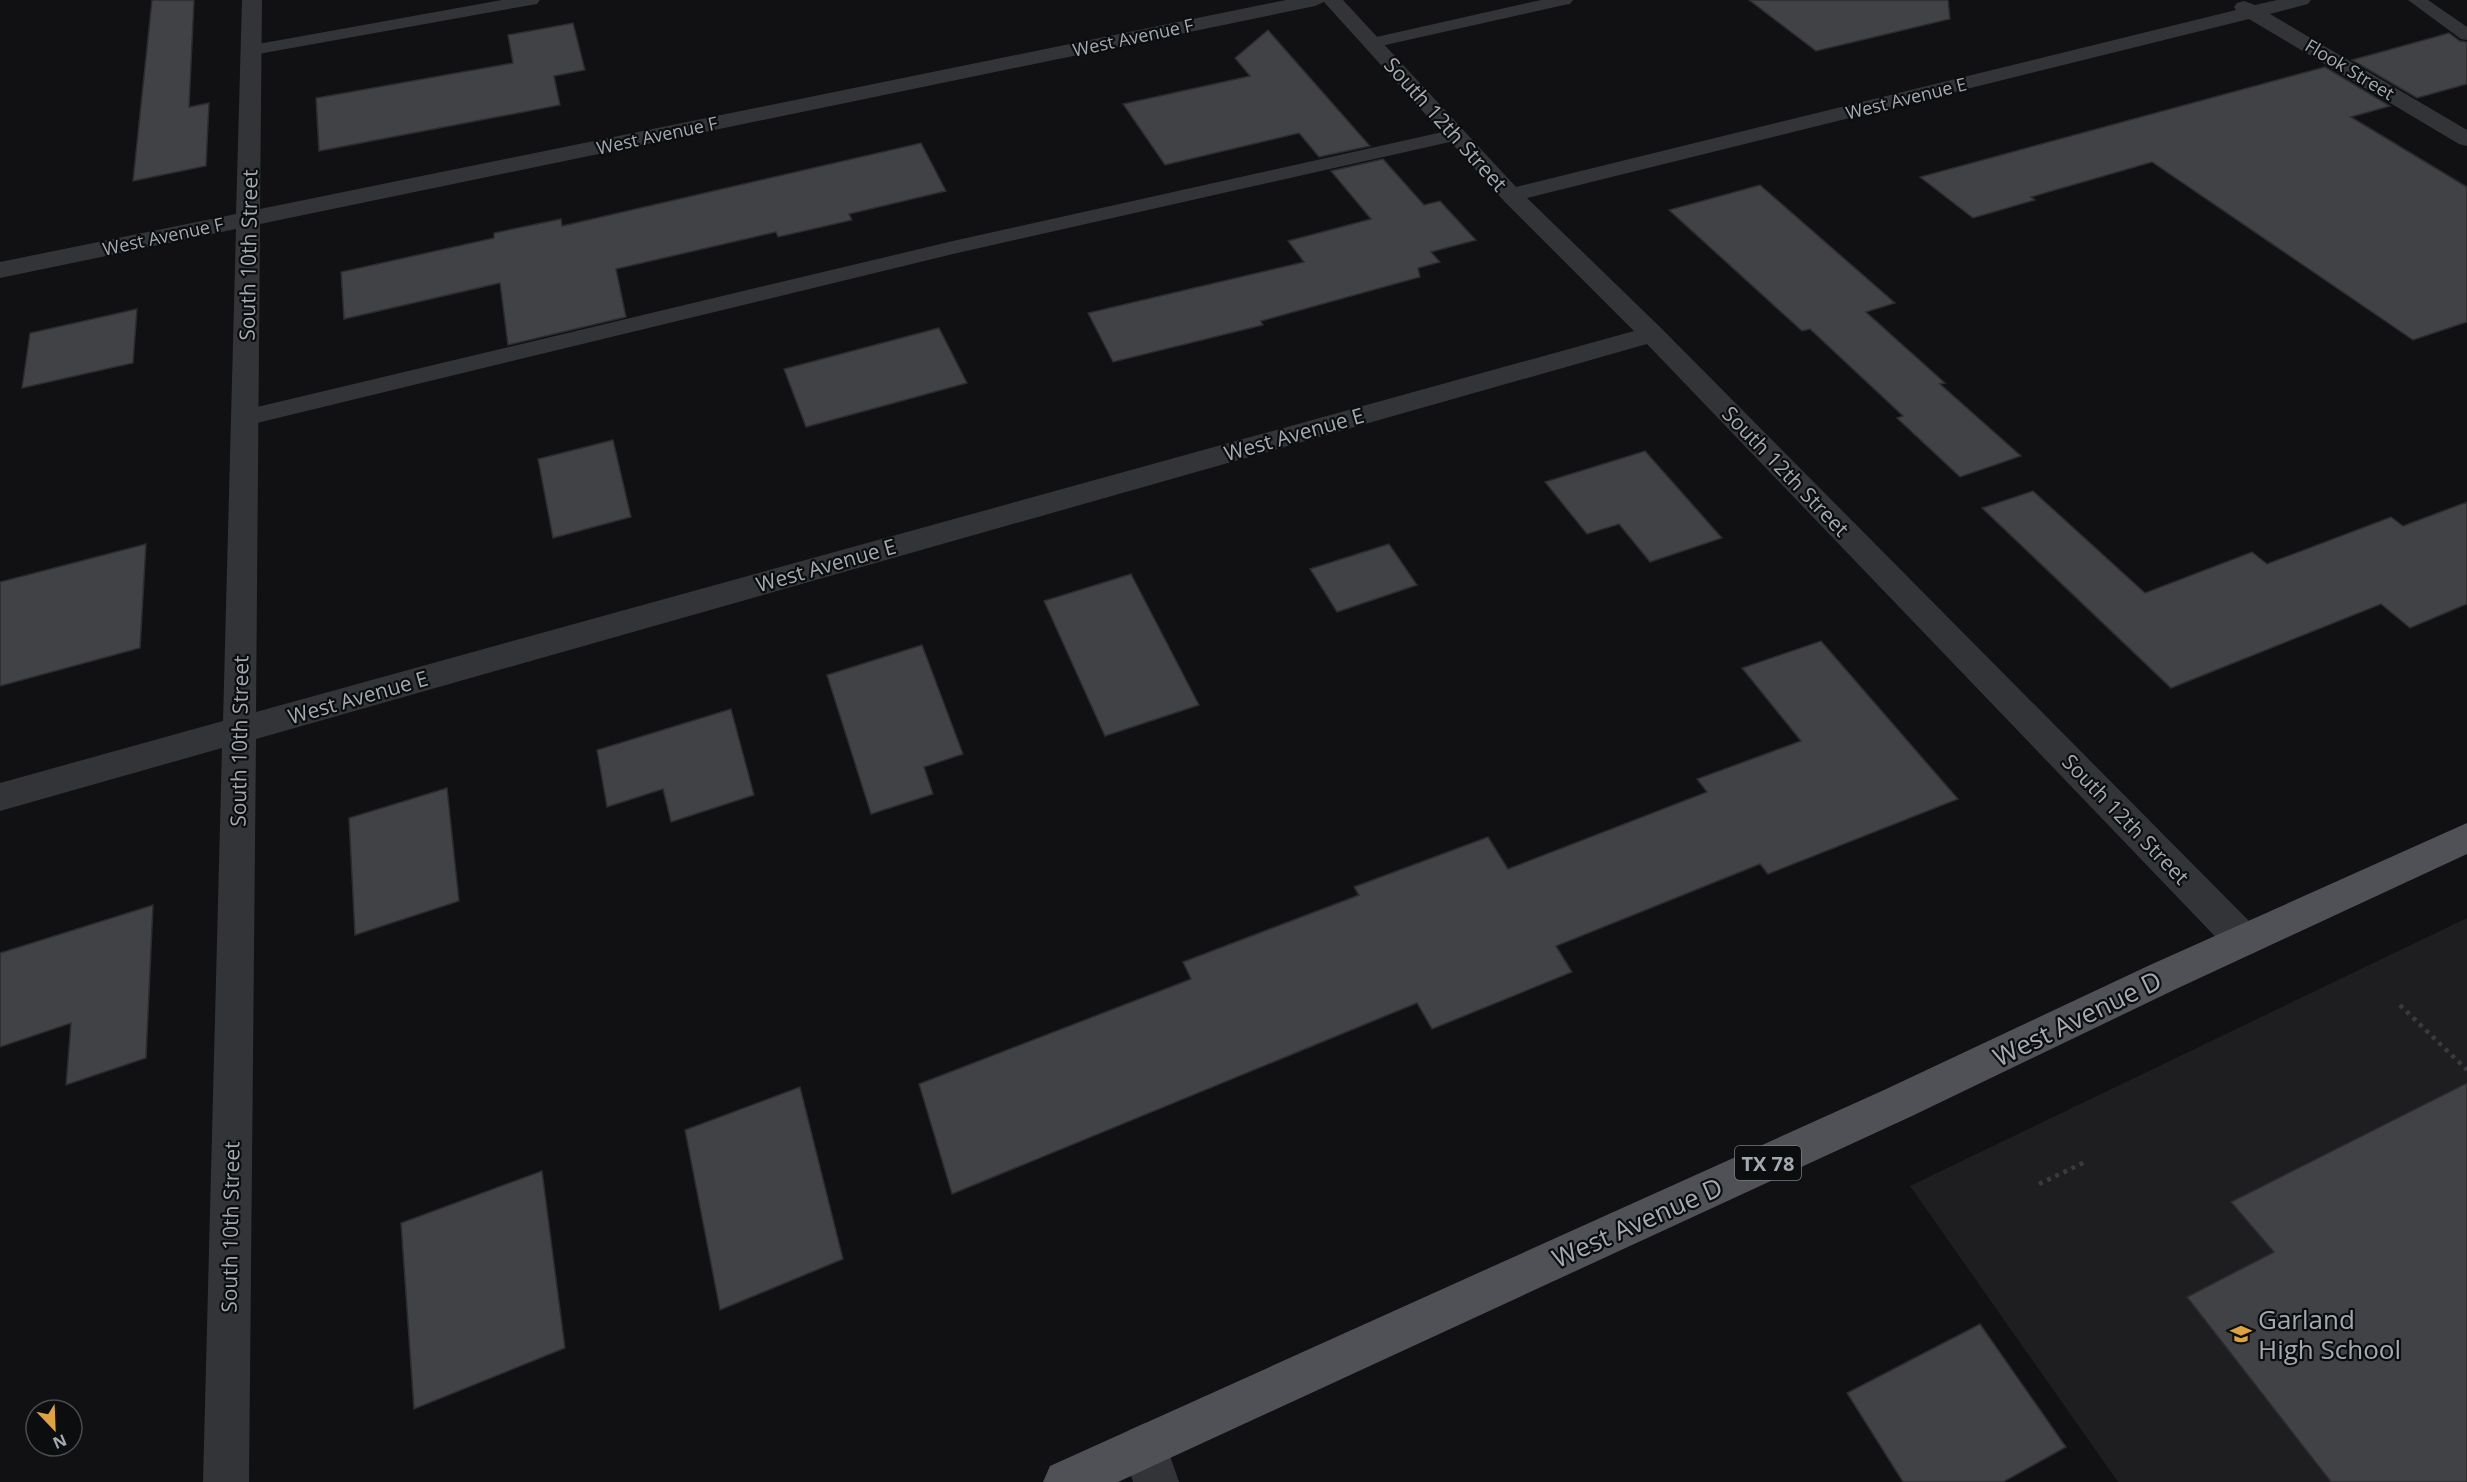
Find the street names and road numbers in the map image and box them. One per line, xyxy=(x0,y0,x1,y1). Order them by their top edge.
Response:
street label: West Avenue F xyxy=(1070,12,1196,62)
street label: Flook Street xyxy=(2301,33,2399,105)
street label: South 12th Street xyxy=(1378,51,1514,197)
street label: West Avenue E xyxy=(1843,71,1969,125)
street label: West Avenue F xyxy=(594,110,720,160)
street label: South 10th Street xyxy=(233,169,263,341)
street label: West Avenue F xyxy=(100,211,226,261)
street label: South 12th Street xyxy=(1716,400,1856,542)
street label: West Avenue E xyxy=(1221,401,1367,467)
street label: West Avenue E xyxy=(753,532,899,598)
street label: South 10th Street xyxy=(224,655,254,827)
street label: West Avenue E xyxy=(285,664,431,730)
street label: South 12th Street xyxy=(2056,748,2196,890)
street label: West Avenue D xyxy=(1987,962,2167,1074)
street label: South 10th Street xyxy=(215,1141,245,1313)
road number: TX 78 xyxy=(1735,1146,1801,1180)
street label: West Avenue D xyxy=(1546,1168,1728,1276)

